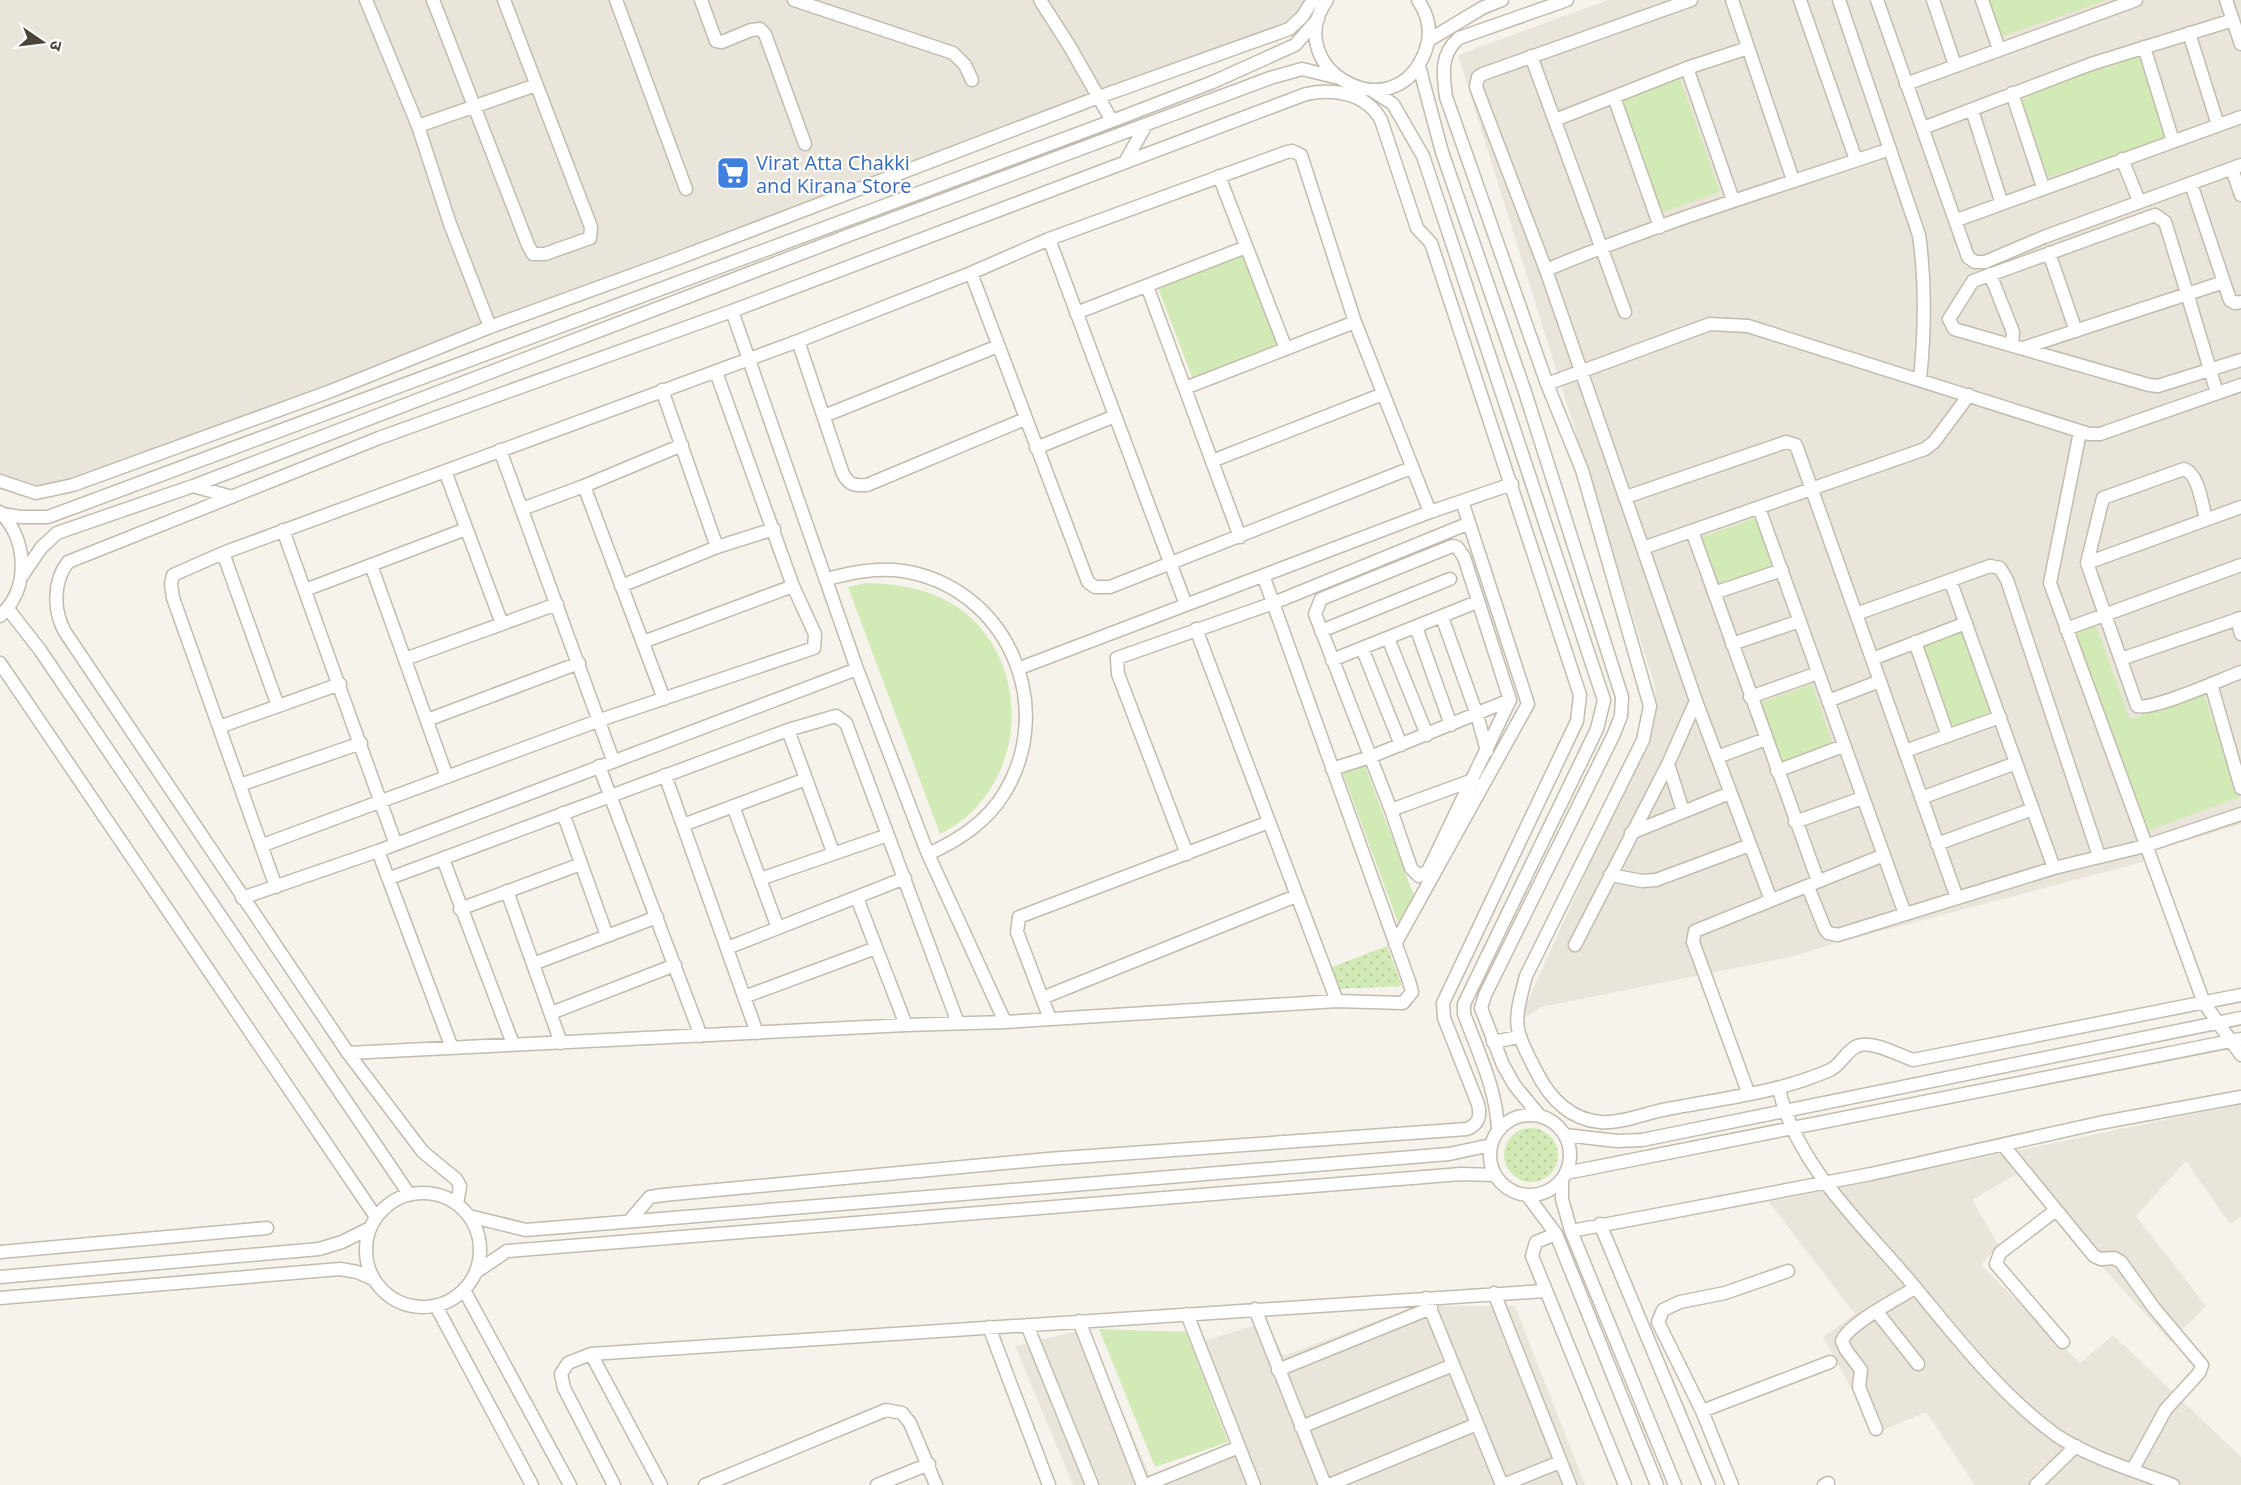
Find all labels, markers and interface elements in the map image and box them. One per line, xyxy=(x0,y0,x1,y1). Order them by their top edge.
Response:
north arrow xyxy=(12,12,72,72)
text: उ xyxy=(45,38,68,53)
place label: Virat Atta Chakki and Kirana Store xyxy=(756,149,912,199)
supermarket icon: Virat Atta Chakki and Kirana Store xyxy=(715,155,751,191)

